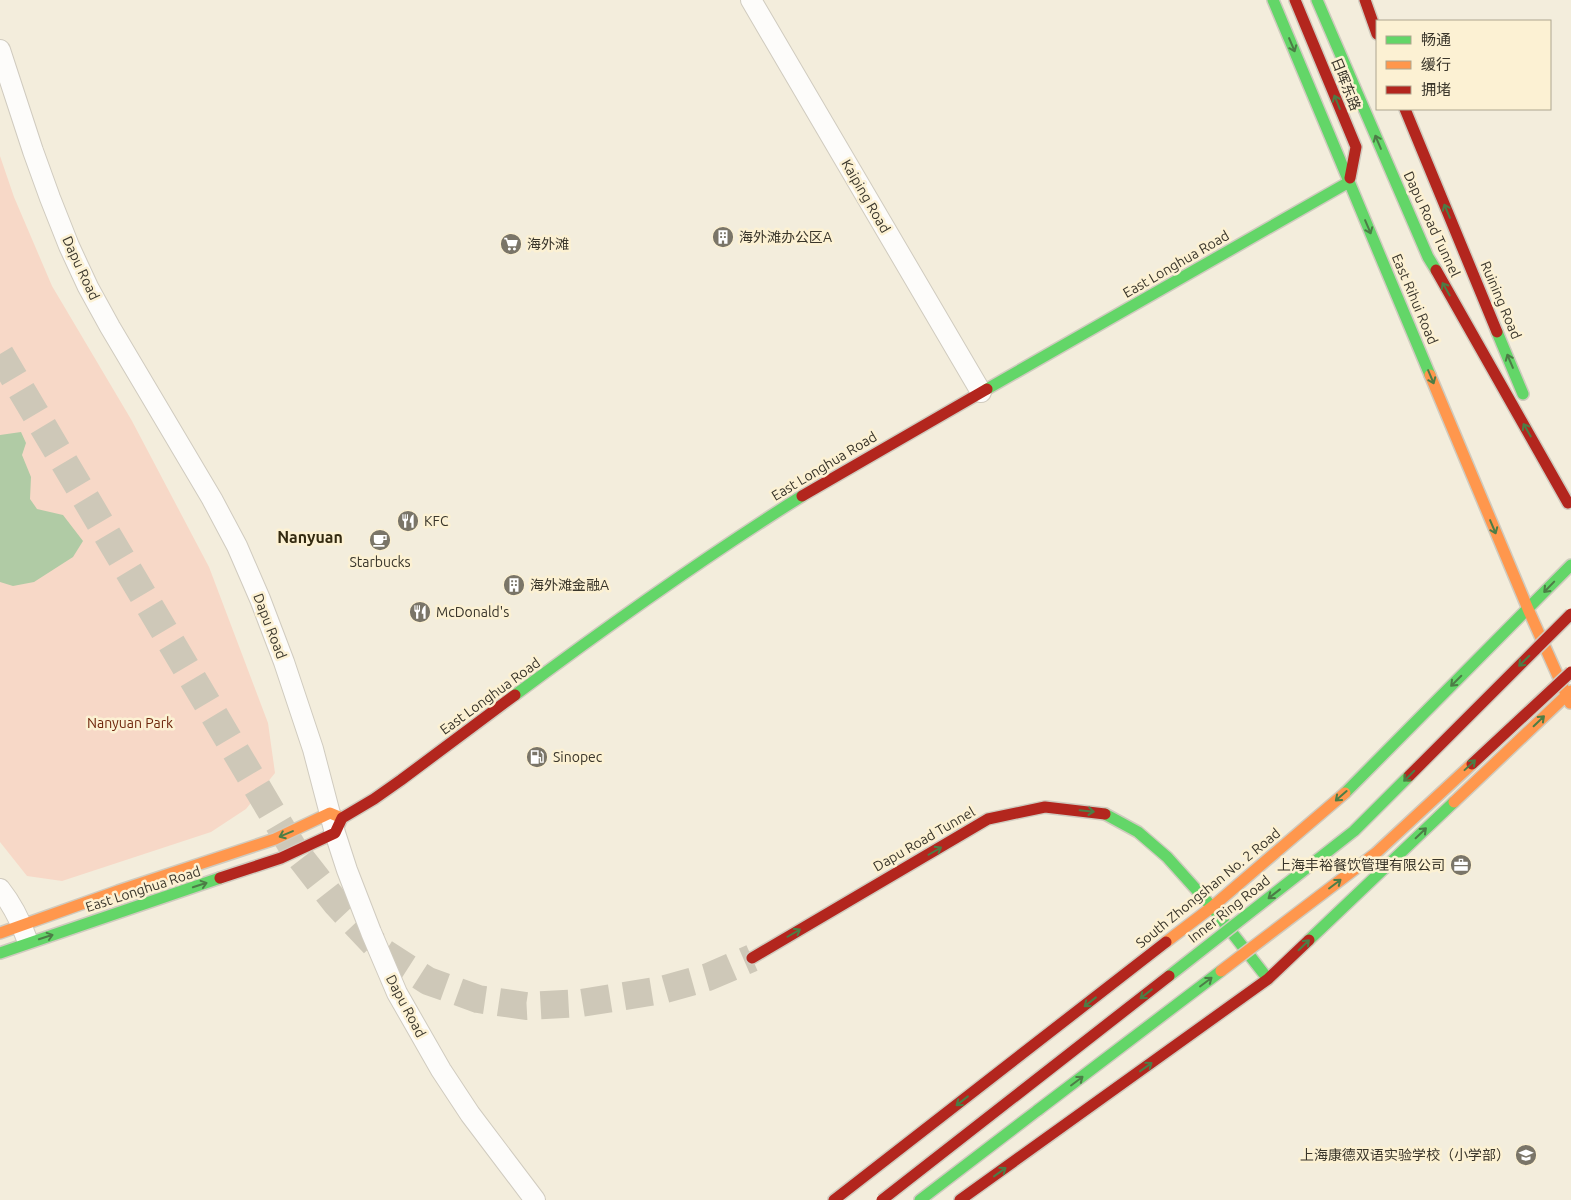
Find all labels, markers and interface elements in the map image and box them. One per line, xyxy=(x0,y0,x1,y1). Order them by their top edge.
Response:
legend xyxy=(1376,20,1551,110)
text: 畅通 xyxy=(1421,31,1451,48)
one-way arrow xyxy=(1288,37,1298,52)
street label: 日晖东路 xyxy=(1328,55,1364,113)
text: 缓行 xyxy=(1421,56,1451,73)
text: 拥堵 xyxy=(1421,81,1451,98)
one-way arrow xyxy=(1332,95,1342,110)
one-way arrow xyxy=(1373,135,1383,150)
street label: Kaiping Road xyxy=(839,156,893,236)
street label: Dapu Road Tunnel xyxy=(1401,169,1464,280)
one-way arrow xyxy=(1442,204,1452,219)
one-way arrow xyxy=(1364,219,1374,234)
building icon: 海外滩办公区A xyxy=(711,225,735,249)
street label: East Longhua Road xyxy=(1120,227,1232,301)
place label: 海外滩办公区A xyxy=(739,229,832,245)
supermarket icon: 海外滩 xyxy=(499,232,523,256)
street label: Dapu Road xyxy=(59,233,103,303)
place label: 海外滩 xyxy=(527,236,569,252)
street label: East Rihui Road xyxy=(1389,251,1441,347)
street label: Ruining Road xyxy=(1477,259,1525,341)
one-way arrow xyxy=(1441,282,1451,297)
one-way arrow xyxy=(1504,354,1514,369)
one-way arrow xyxy=(1426,369,1436,384)
one-way arrow xyxy=(1522,423,1532,438)
street label: East Longhua Road xyxy=(769,428,879,504)
restaurant icon: KFC xyxy=(396,509,420,533)
place label: KFC xyxy=(424,513,449,529)
one-way arrow xyxy=(1490,519,1499,534)
district label: Nanyuan xyxy=(277,528,343,546)
cafe icon: Starbucks xyxy=(368,528,392,552)
place label: Starbucks xyxy=(349,554,411,570)
building icon: 海外滩金融A xyxy=(502,573,526,597)
place label: 海外滩金融A xyxy=(530,577,609,593)
one-way arrow xyxy=(1543,581,1556,593)
street label: Dapu Road xyxy=(250,591,290,661)
restaurant icon: McDonald's xyxy=(408,600,432,624)
place label: McDonald's xyxy=(436,604,509,620)
street label: East Longhua Road xyxy=(437,654,543,738)
one-way arrow xyxy=(1518,655,1530,667)
one-way arrow xyxy=(1450,675,1463,687)
park label: Nanyuan Park xyxy=(87,715,173,731)
one-way arrow xyxy=(1533,715,1545,727)
fuel station icon: Sinopec xyxy=(525,745,549,769)
place label: Sinopec xyxy=(553,749,603,765)
one-way arrow xyxy=(1464,759,1477,771)
one-way arrow xyxy=(1403,770,1415,782)
one-way arrow xyxy=(1335,790,1348,801)
street label: Dapu Road Tunnel xyxy=(870,803,978,875)
one-way arrow xyxy=(1079,806,1095,816)
street label: South Zhongshan No. 2 Road xyxy=(1133,825,1283,951)
one-way arrow xyxy=(1415,827,1428,839)
one-way arrow xyxy=(279,829,294,839)
one-way arrow xyxy=(927,846,942,856)
office icon: 上海丰裕餐饮管理有限公司 xyxy=(1449,853,1473,877)
place label: 上海丰裕餐饮管理有限公司 xyxy=(1277,857,1445,873)
street label: East Longhua Road xyxy=(84,863,202,915)
street label: Inner Ring Road xyxy=(1185,872,1273,946)
one-way arrow xyxy=(1328,879,1342,889)
one-way arrow xyxy=(192,880,208,890)
one-way arrow xyxy=(1268,888,1281,899)
one-way arrow xyxy=(787,928,801,938)
one-way arrow xyxy=(38,932,53,941)
one-way arrow xyxy=(1297,939,1310,951)
street label: Dapu Road xyxy=(383,972,429,1040)
one-way arrow xyxy=(1199,977,1212,988)
one-way arrow xyxy=(1140,988,1153,999)
one-way arrow xyxy=(1084,996,1097,1007)
one-way arrow xyxy=(1139,1061,1152,1072)
one-way arrow xyxy=(1070,1076,1084,1086)
one-way arrow xyxy=(955,1095,968,1106)
school or university icon: 上海康德双语实验学校（小学部） xyxy=(1514,1143,1538,1167)
place label: 上海康德双语实验学校（小学部） xyxy=(1300,1147,1510,1163)
one-way arrow xyxy=(993,1166,1006,1177)

